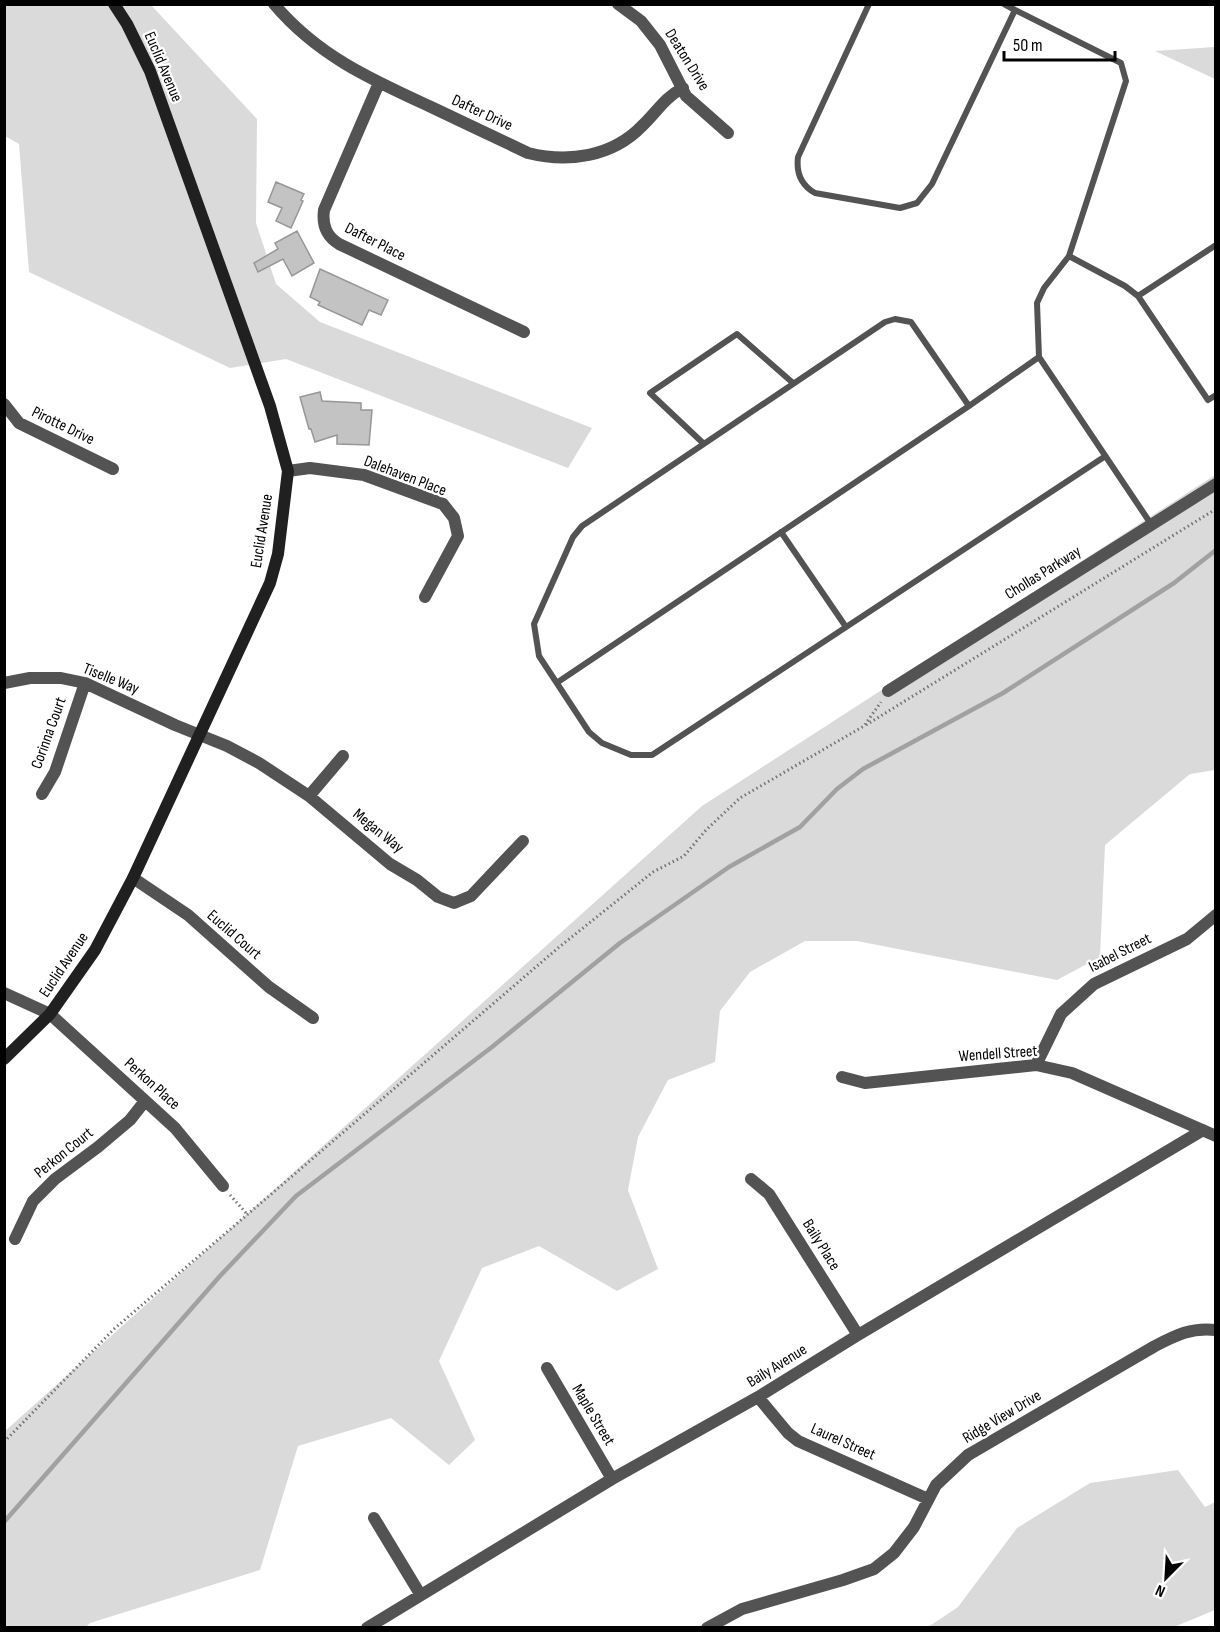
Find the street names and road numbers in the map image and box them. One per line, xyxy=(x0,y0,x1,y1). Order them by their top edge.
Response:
street label: Deaton Drive xyxy=(661,26,713,94)
street label: Euclid Avenue xyxy=(140,29,186,105)
street label: Dafter Drive xyxy=(449,91,515,135)
street label: Dafter Place xyxy=(341,219,409,265)
street label: Pirotte Drive xyxy=(29,403,97,449)
street label: Dalehaven Place xyxy=(361,452,449,500)
street label: Euclid Avenue xyxy=(247,493,277,569)
street label: Chollas Parkway xyxy=(1001,542,1085,604)
street label: Tiselle Way xyxy=(80,659,142,699)
street label: Corinna Court xyxy=(27,694,71,771)
street label: Megan Way xyxy=(349,805,407,857)
street label: Euclid Court xyxy=(203,906,265,964)
street label: Euclid Avenue xyxy=(35,929,93,1001)
street label: Isabel Street xyxy=(1086,929,1154,977)
street label: Wendell Street xyxy=(958,1042,1038,1066)
street label: Perkon Place xyxy=(120,1054,184,1114)
street label: Perkon Court xyxy=(31,1123,97,1182)
street label: Baily Place xyxy=(798,1216,844,1274)
street label: Baily Avenue xyxy=(744,1340,810,1392)
street label: Maple Street xyxy=(567,1381,619,1449)
street label: Ridge View Drive xyxy=(959,1386,1045,1448)
street label: Laurel Street xyxy=(808,1419,878,1465)

